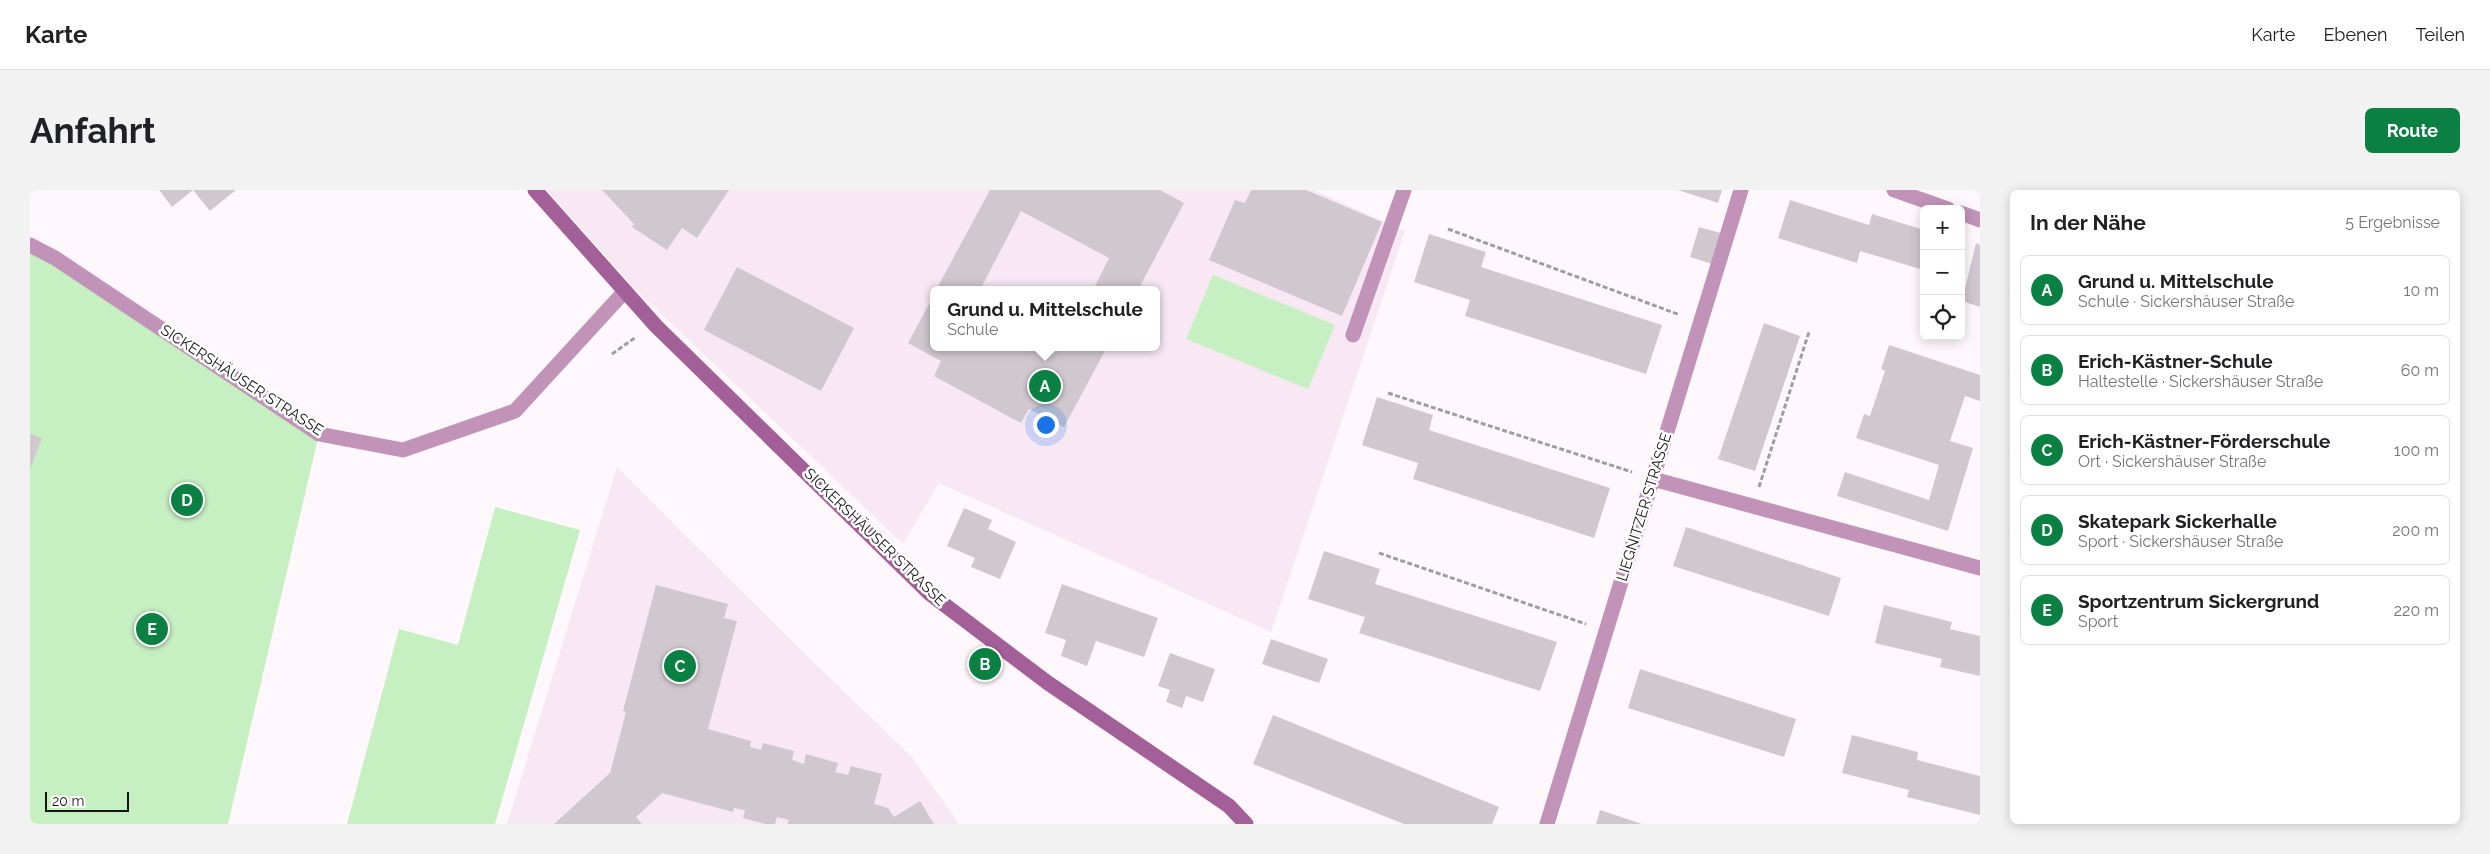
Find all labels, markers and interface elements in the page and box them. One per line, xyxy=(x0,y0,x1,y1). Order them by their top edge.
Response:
text: Karte xyxy=(25,20,87,49)
text: Karte xyxy=(2251,24,2295,45)
text: Ebenen xyxy=(2323,24,2388,45)
text: Teilen xyxy=(2416,24,2465,45)
button: Route xyxy=(2365,108,2460,153)
text: Anfahrt xyxy=(30,110,156,151)
map controls xyxy=(1920,205,1965,340)
button: + xyxy=(1920,205,1965,250)
text: In der Nähe xyxy=(2030,210,2146,235)
text: 5 Ergebnisse xyxy=(2345,213,2440,232)
button: − xyxy=(1920,250,1965,295)
text: Grund u. Mittelschule xyxy=(2078,270,2274,292)
text: A xyxy=(2042,281,2052,300)
text: 10 m xyxy=(2404,281,2439,300)
popup xyxy=(930,286,1160,351)
text: Schule · Sickershäuser Straße xyxy=(2078,292,2294,311)
button: locate xyxy=(1920,295,1965,340)
text: Grund u. Mittelschule xyxy=(947,298,1143,320)
street label: SICKERSHÄUSER STRASSE xyxy=(157,320,327,439)
text: Schule xyxy=(947,320,998,339)
text: Erich-Kästner-Schule xyxy=(2078,350,2273,372)
text: B xyxy=(2042,361,2052,380)
text: 60 m xyxy=(2401,361,2439,380)
pin: A xyxy=(1029,367,1061,405)
text: Haltestelle · Sickershäuser Straße xyxy=(2078,372,2323,391)
your location xyxy=(1033,412,1059,438)
text: Erich-Kästner-Förderschule xyxy=(2078,430,2331,452)
street label: LIEGNITZER STRASSE xyxy=(1613,431,1675,583)
text: C xyxy=(2042,441,2052,460)
text: 100 m xyxy=(2394,441,2439,460)
text: Ort · Sickershäuser Straße xyxy=(2078,452,2266,471)
street label: SICKERSHÄUSER STRASSE xyxy=(800,464,950,609)
pin: D xyxy=(171,481,203,519)
text: Skatepark Sickerhalle xyxy=(2078,510,2277,532)
text: D xyxy=(2041,521,2053,540)
text: 200 m xyxy=(2392,521,2439,540)
text: Sport · Sickershäuser Straße xyxy=(2078,532,2283,551)
text: Sportzentrum Sickergrund xyxy=(2078,590,2319,612)
text: E xyxy=(2042,601,2052,620)
text: 220 m xyxy=(2394,601,2439,620)
pin: E xyxy=(136,610,168,648)
text: Sport xyxy=(2078,612,2118,631)
pin: B xyxy=(969,645,1001,683)
pin: C xyxy=(664,647,696,685)
scale bar xyxy=(45,789,129,812)
text: 20 m xyxy=(52,793,84,809)

